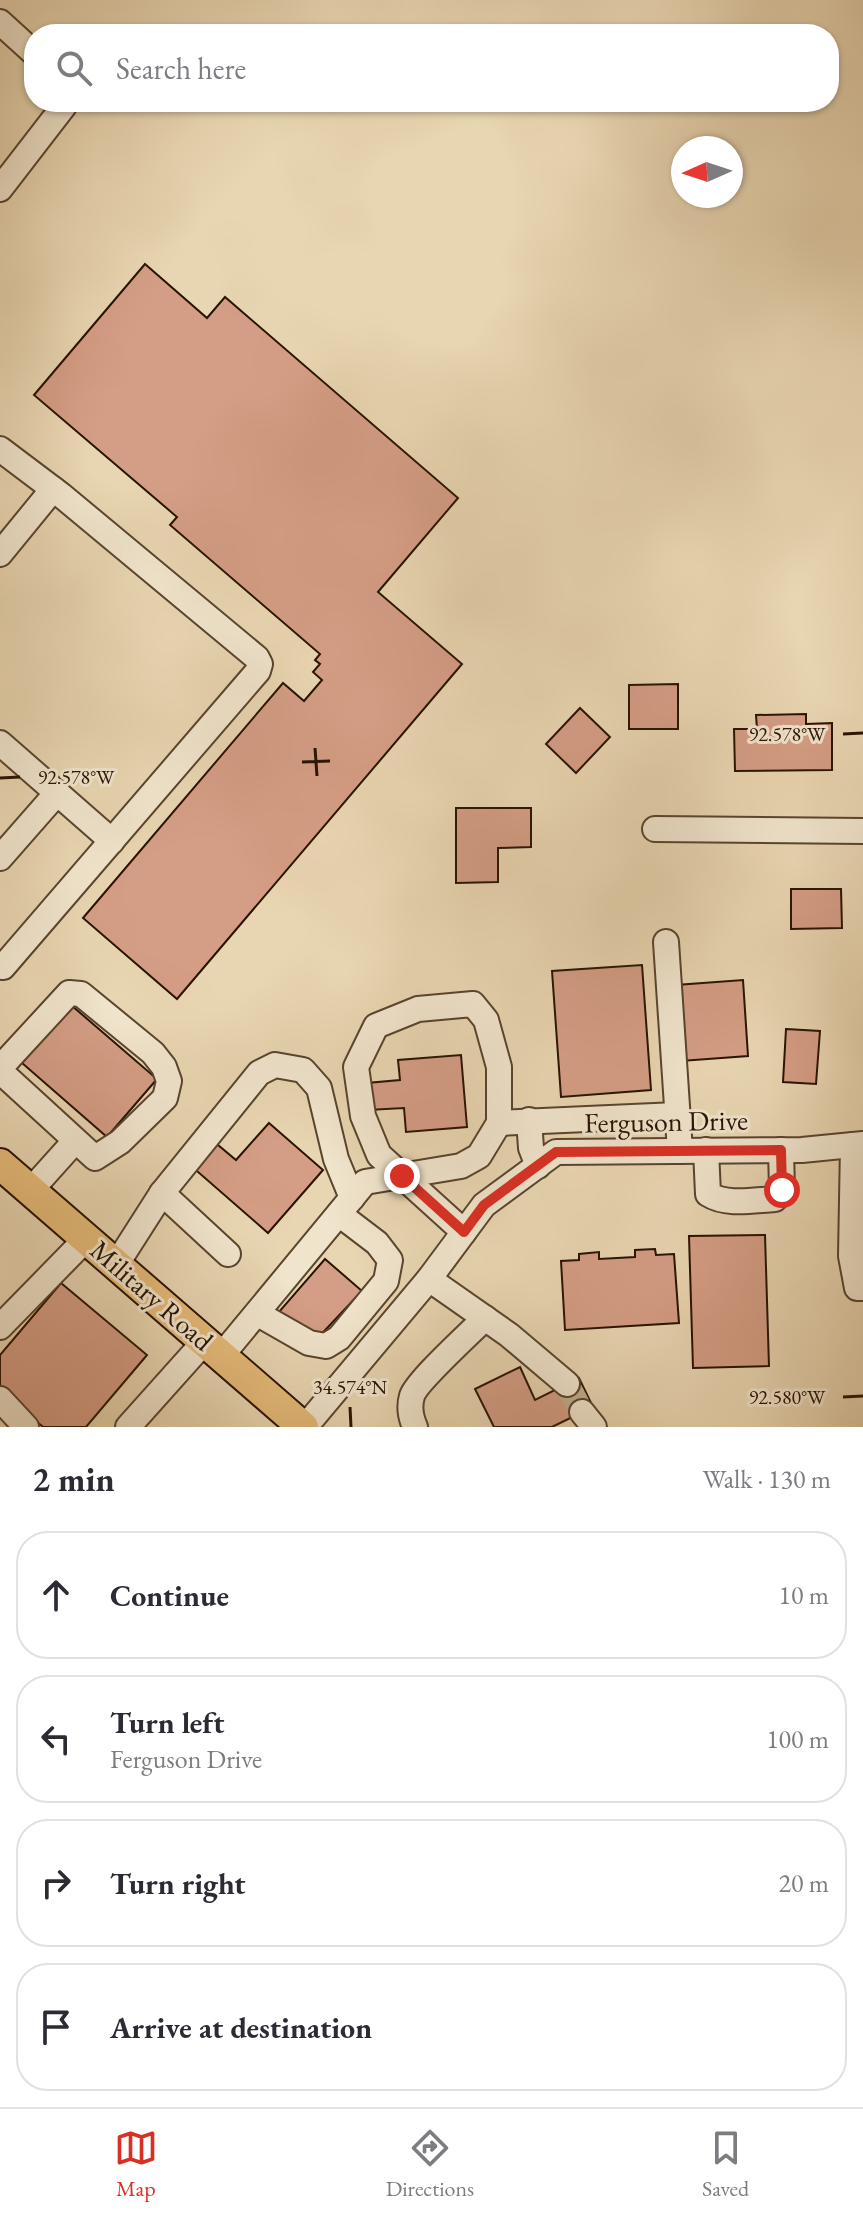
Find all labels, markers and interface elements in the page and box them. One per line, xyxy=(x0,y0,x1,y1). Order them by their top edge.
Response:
search box xyxy=(24,24,839,112)
icon: search xyxy=(52,46,96,90)
text: Search here xyxy=(116,49,246,88)
north arrow xyxy=(671,136,743,208)
text: 92.578°W xyxy=(749,721,826,747)
text: 92.578°W xyxy=(38,764,115,790)
street label: Ferguson Drive xyxy=(584,1102,748,1140)
route end xyxy=(384,1158,420,1194)
route start xyxy=(764,1172,800,1208)
street label: Military Road xyxy=(83,1232,222,1359)
text: 34.574°N xyxy=(313,1374,387,1400)
text: 92.580°W xyxy=(749,1384,826,1410)
text: 2 min xyxy=(32,1457,115,1501)
text: Walk · 130 m xyxy=(703,1462,831,1496)
icon: ahead xyxy=(34,1573,78,1617)
text: Continue xyxy=(110,1576,229,1615)
text: 10 m xyxy=(779,1578,829,1612)
text: Turn left xyxy=(110,1703,224,1742)
icon: left xyxy=(34,1717,78,1761)
text: 100 m xyxy=(766,1722,829,1756)
text: Ferguson Drive xyxy=(110,1742,262,1776)
icon: right xyxy=(34,1861,78,1905)
text: Turn right xyxy=(110,1864,246,1903)
text: 20 m xyxy=(779,1866,829,1900)
icon: arrive xyxy=(34,2005,78,2049)
text: Arrive at destination xyxy=(110,2008,372,2047)
tab: Map xyxy=(114,2126,158,2203)
tab: Directions xyxy=(386,2126,474,2203)
tab: Saved xyxy=(702,2126,749,2203)

